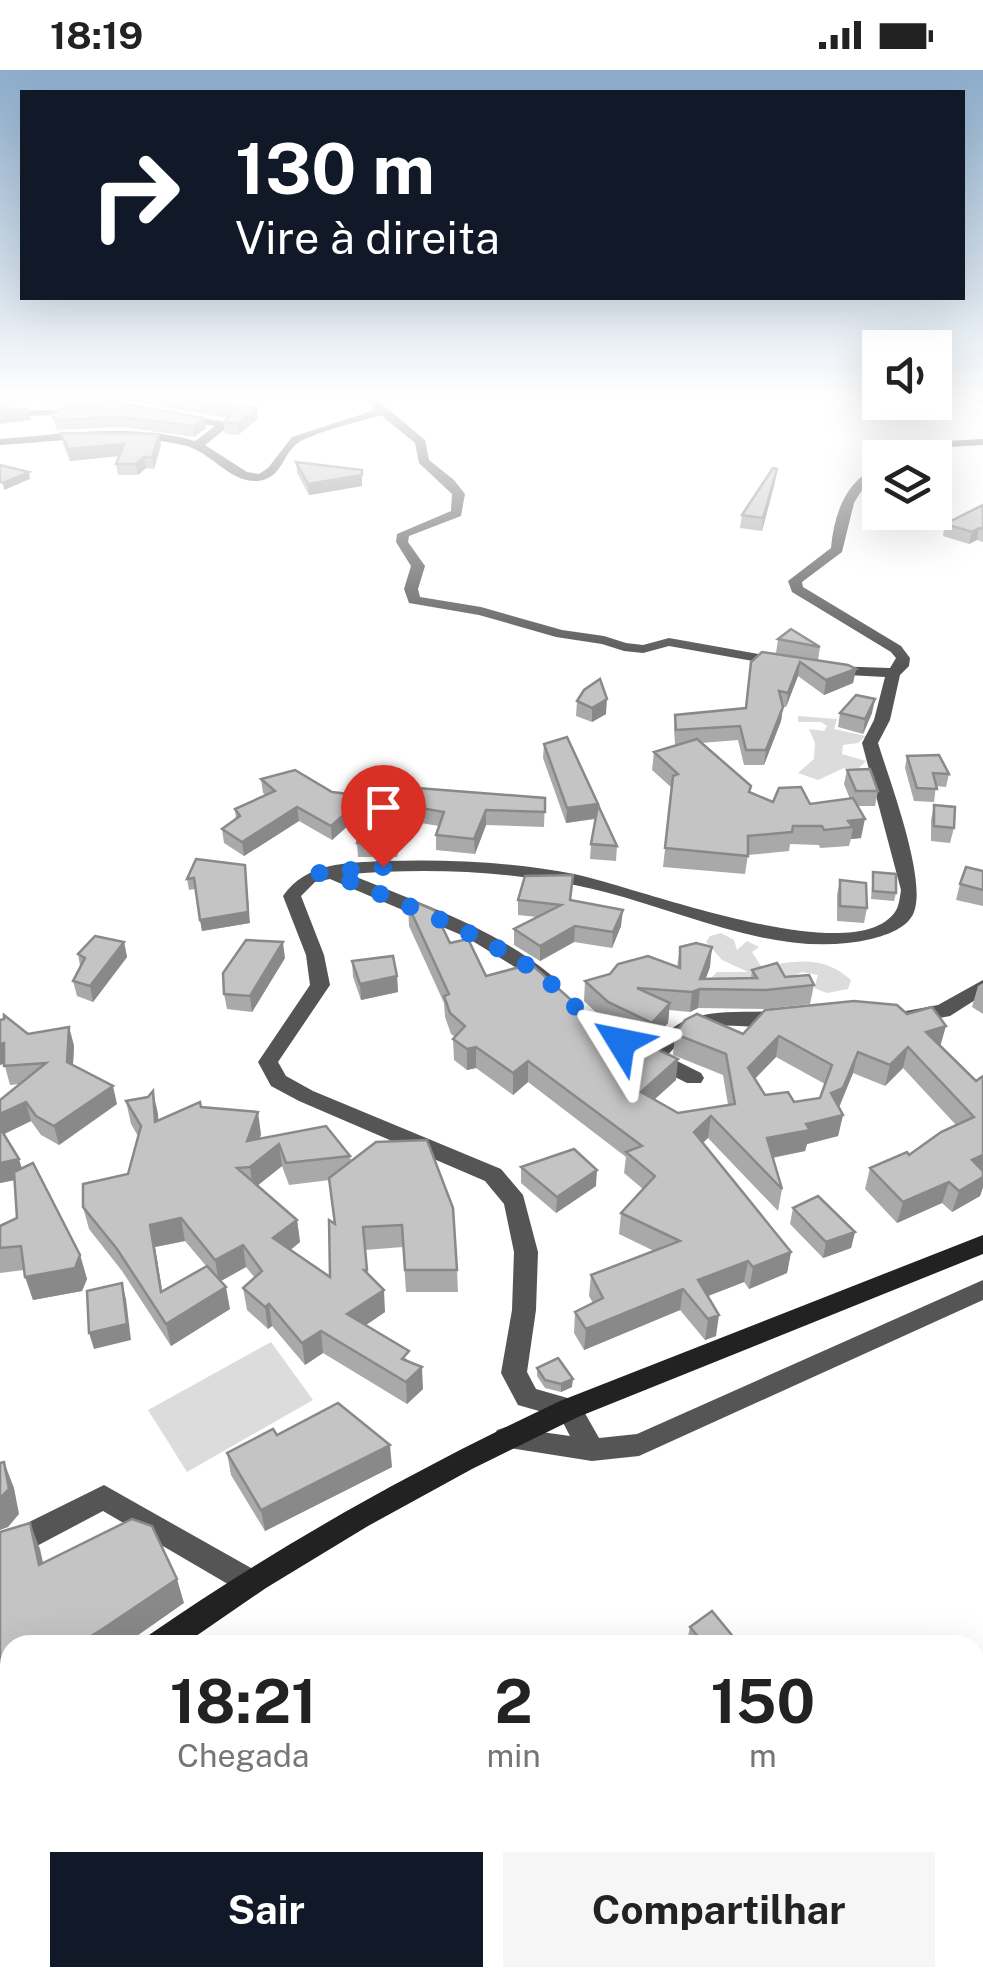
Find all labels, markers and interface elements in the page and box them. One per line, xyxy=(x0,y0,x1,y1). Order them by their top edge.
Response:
text: 18:19 xyxy=(50,13,143,58)
text: 130 m xyxy=(235,127,435,210)
icon: right xyxy=(70,130,200,260)
text: Vire à direita xyxy=(235,211,500,264)
map controls xyxy=(862,330,952,530)
button: sound xyxy=(862,330,952,420)
button: layers xyxy=(862,440,952,530)
pin xyxy=(341,765,426,868)
icon: arrive xyxy=(356,780,411,835)
position arrow xyxy=(569,990,673,1094)
text: 18:21 xyxy=(170,1666,317,1737)
text: 2 xyxy=(495,1666,533,1737)
text: 150 xyxy=(710,1666,815,1737)
text: Chegada xyxy=(177,1737,309,1774)
text: min xyxy=(486,1737,541,1774)
text: m xyxy=(749,1737,777,1774)
button: Sair xyxy=(50,1852,483,1967)
button: Compartilhar xyxy=(503,1852,935,1967)

